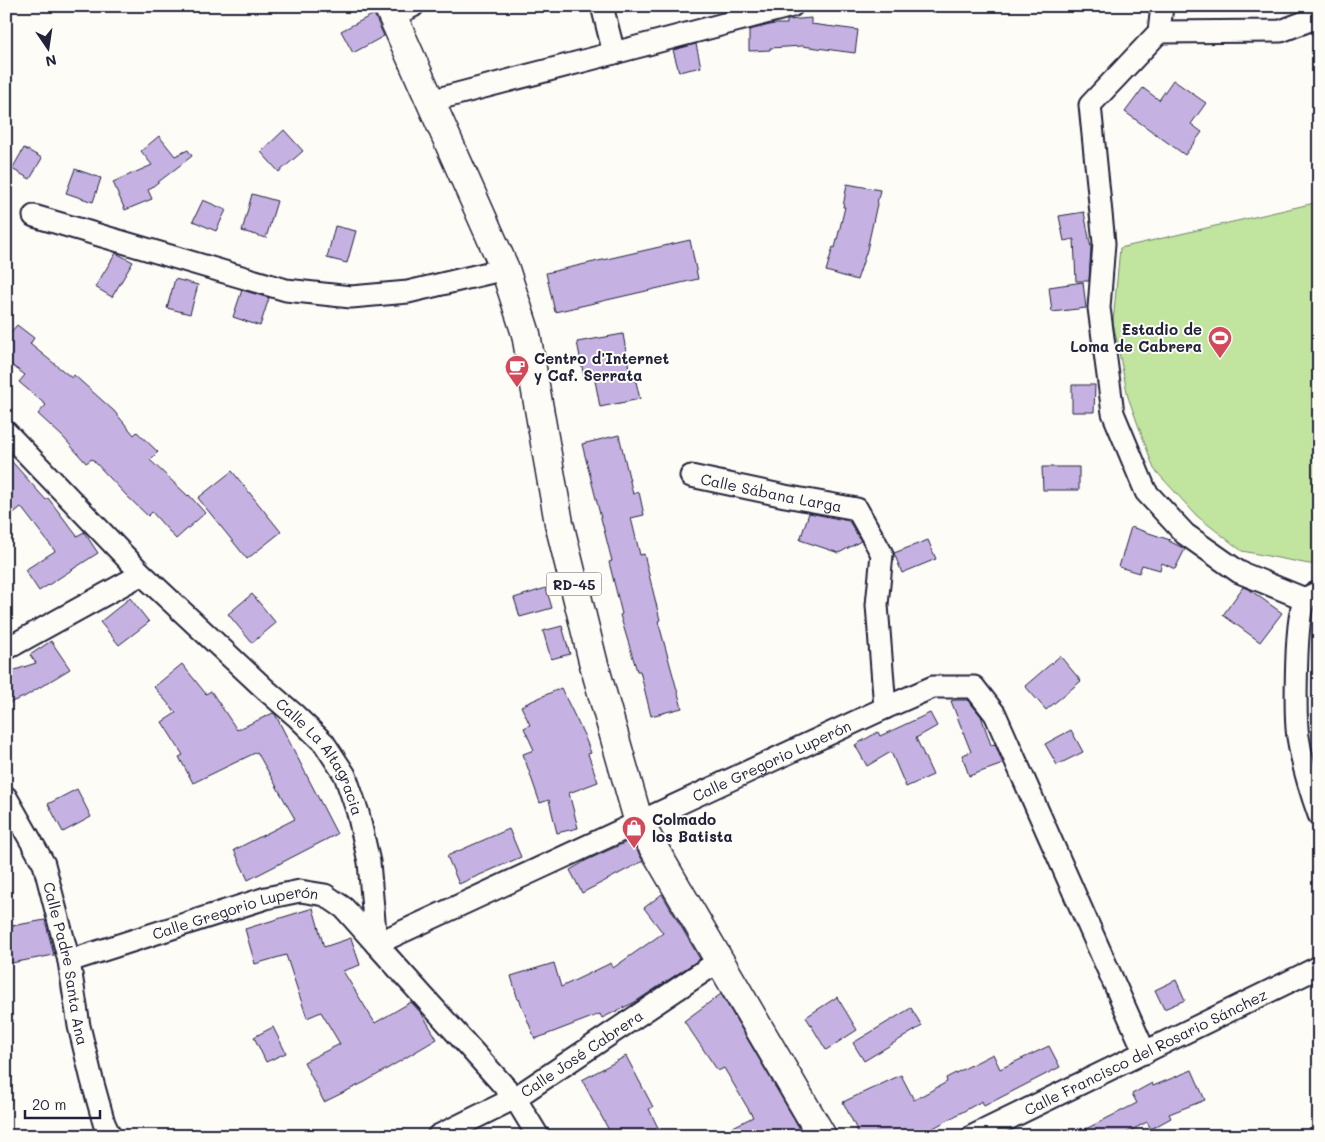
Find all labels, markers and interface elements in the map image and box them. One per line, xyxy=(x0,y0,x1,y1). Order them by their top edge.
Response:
north arrow xyxy=(22,22,72,72)
text: N xyxy=(44,51,58,72)
place label: Estadio de Loma de Cabrera xyxy=(1070,319,1202,356)
sports icon: Estadio de Loma de Cabrera xyxy=(1207,325,1233,359)
place label: Centro d'Internet y Caf. Serrata xyxy=(534,348,669,385)
cafe icon: Centro d'Internet y Caf. Serrata xyxy=(504,354,530,388)
street label: Calle Sábana Larga xyxy=(699,468,844,516)
road number: RD-45 xyxy=(546,572,602,596)
street label: Calle La Altagracia xyxy=(272,693,368,818)
street label: Calle Gregorio Luperón xyxy=(689,715,854,806)
place label: Colmado los Batista xyxy=(652,809,733,846)
shop icon: Colmado los Batista xyxy=(621,815,647,849)
street label: Calle Padre Santa Ana xyxy=(39,880,93,1047)
street label: Calle Gregorio Luperón xyxy=(150,881,320,944)
street label: Calle Francisco del Rosario Sánchez xyxy=(1021,984,1270,1120)
street label: Calle José Cabrera xyxy=(516,1005,647,1102)
scale bar xyxy=(25,1087,100,1119)
text: 20 m xyxy=(32,1094,66,1114)

